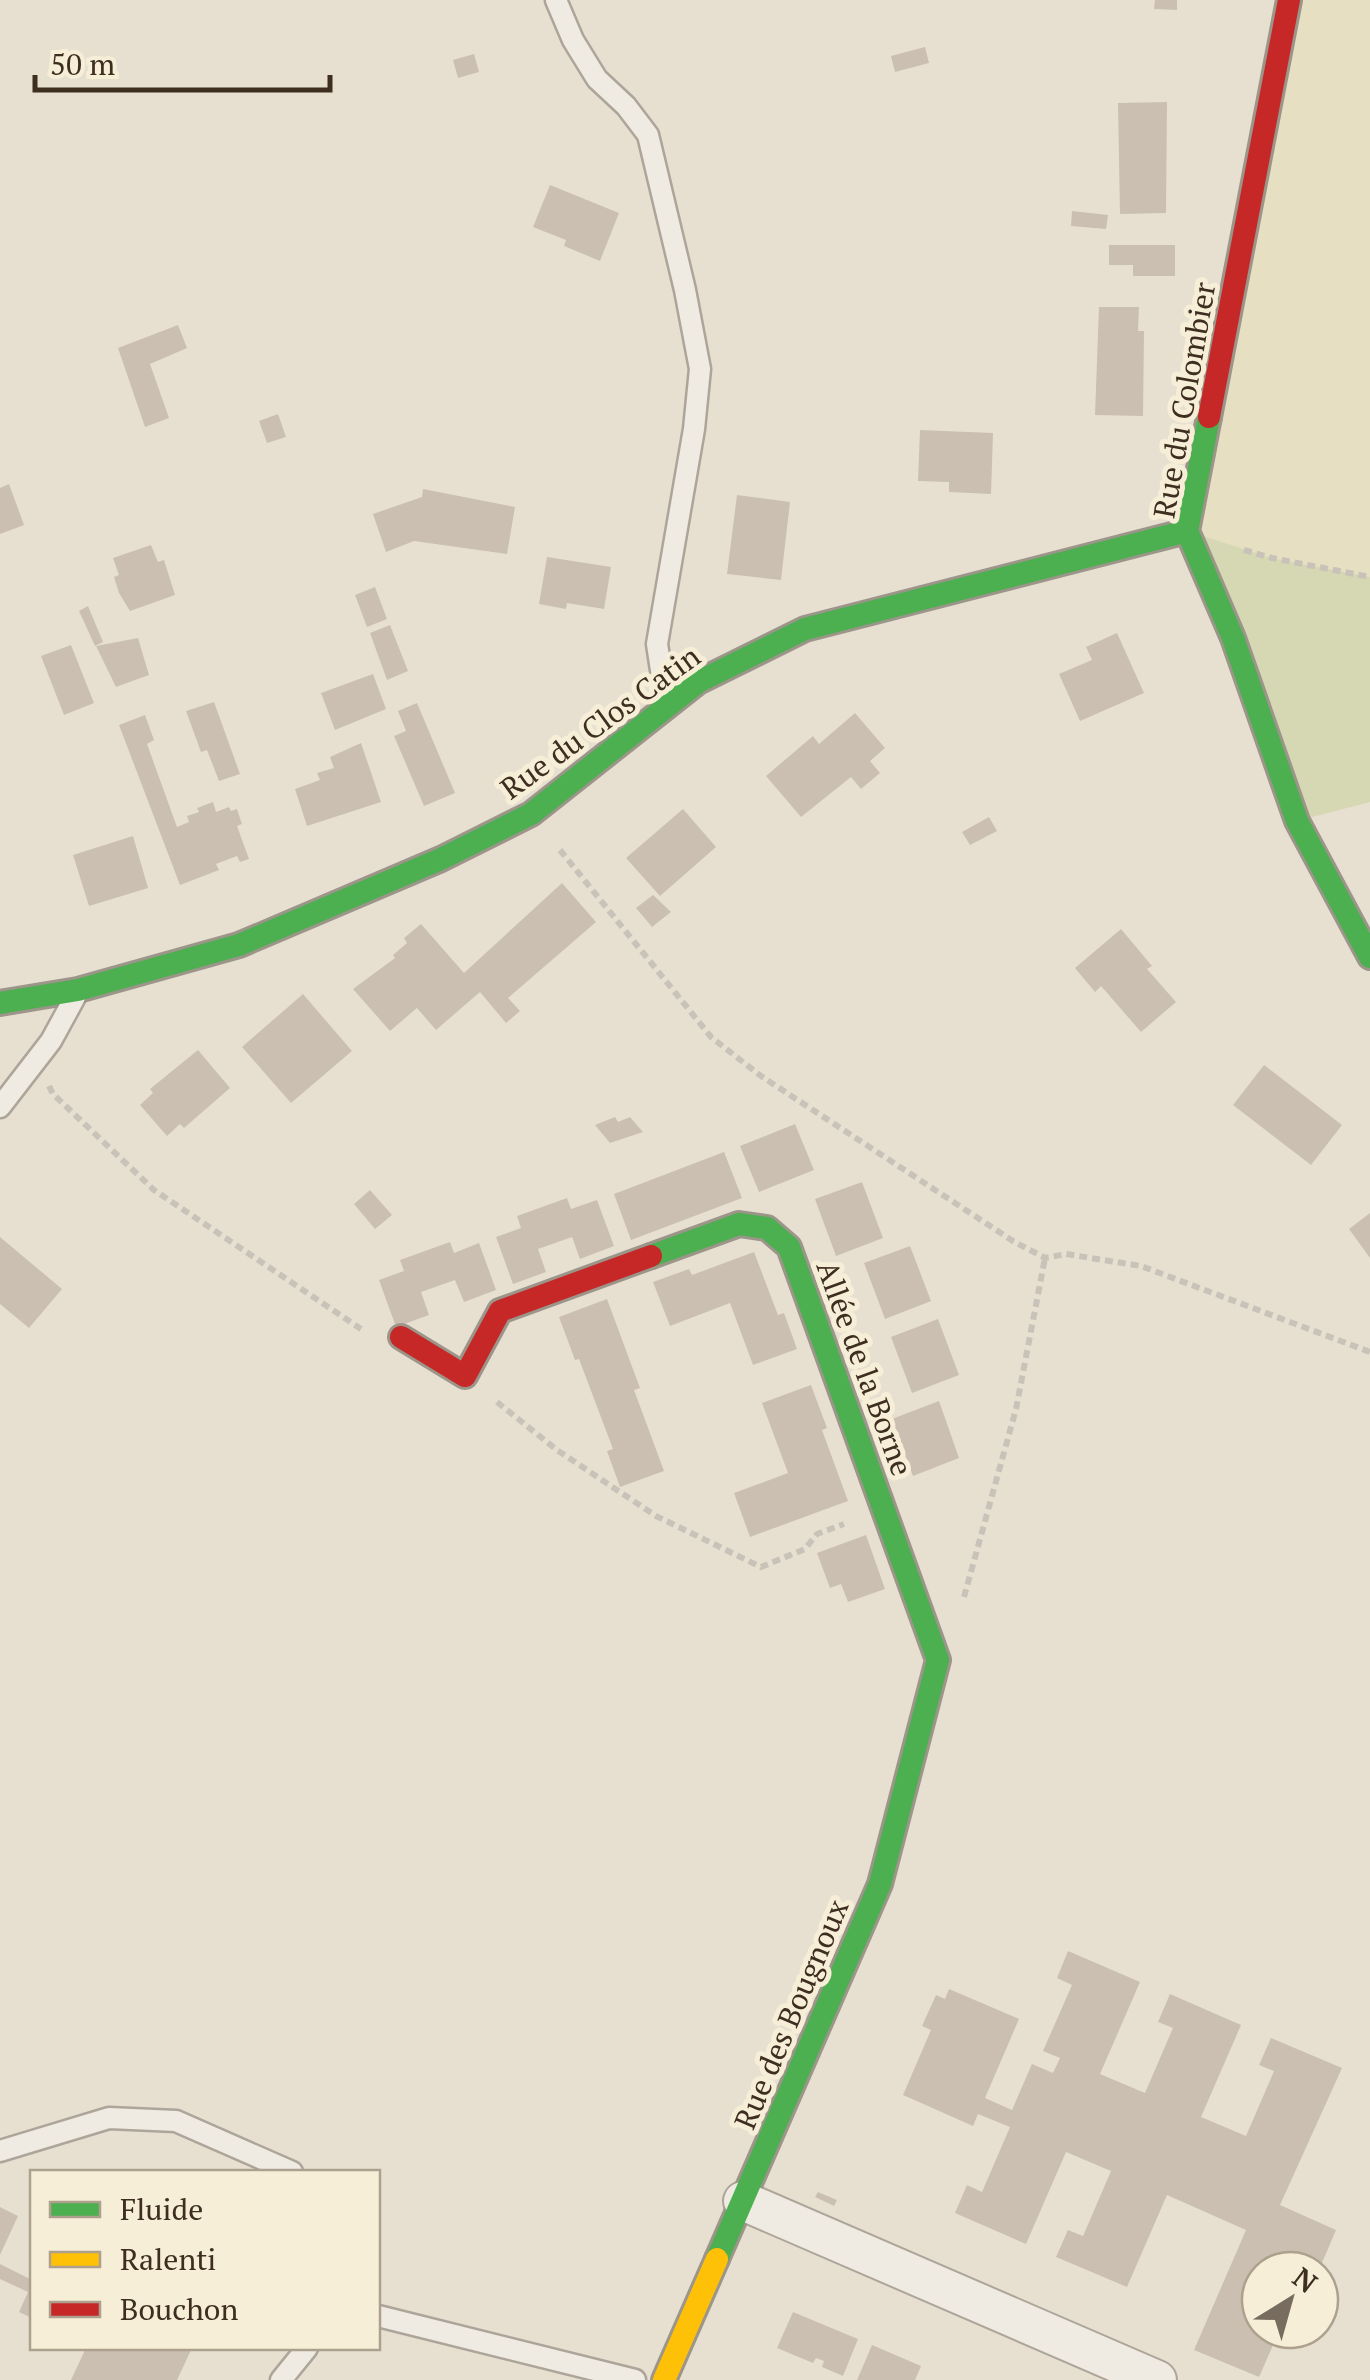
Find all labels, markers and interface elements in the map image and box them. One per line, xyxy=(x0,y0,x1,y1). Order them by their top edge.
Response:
scale bar xyxy=(35,30,330,92)
text: 50 m xyxy=(50,44,115,84)
street label: Rue du Colombier xyxy=(1144,279,1224,521)
street label: Rue du Clos Catin xyxy=(492,636,708,808)
street label: Allée de la Borne xyxy=(808,1255,922,1481)
street label: Rue des Bougnoux xyxy=(725,1893,858,2135)
legend xyxy=(30,2170,380,2350)
text: Fluide xyxy=(120,2189,203,2229)
text: Ralenti xyxy=(120,2239,216,2279)
north arrow xyxy=(1240,2250,1340,2350)
text: N xyxy=(1286,2258,1325,2301)
text: Bouchon xyxy=(120,2289,238,2329)

